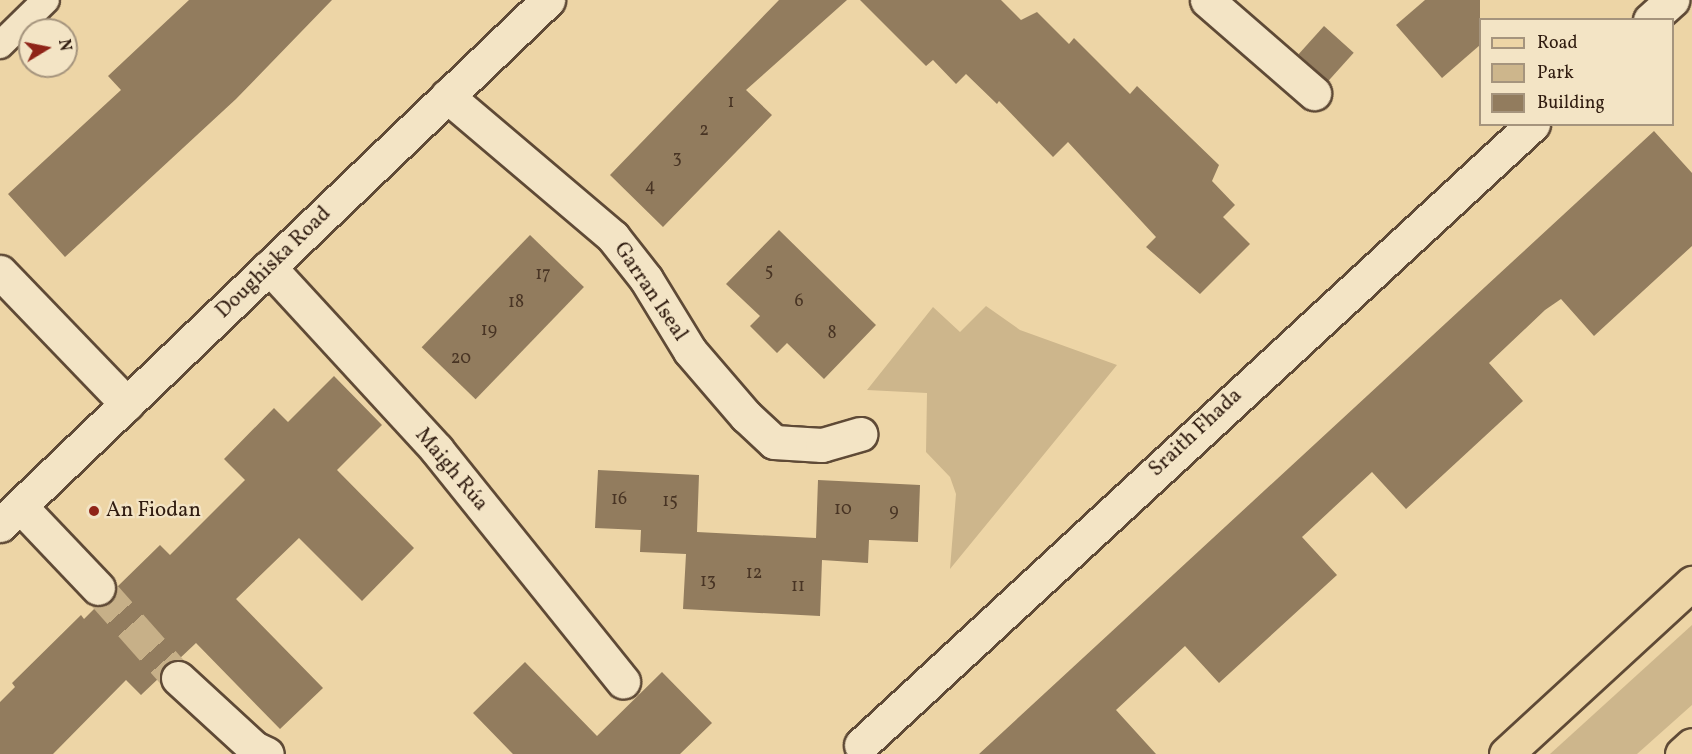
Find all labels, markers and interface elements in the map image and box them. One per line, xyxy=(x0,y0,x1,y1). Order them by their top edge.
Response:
north arrow xyxy=(18,18,78,78)
legend xyxy=(1479,18,1674,126)
text: Road xyxy=(1537,31,1578,56)
text: N xyxy=(52,38,76,53)
text: Park xyxy=(1537,61,1574,86)
text: Building xyxy=(1537,91,1605,116)
house number: 1 xyxy=(728,92,734,114)
house number: 2 xyxy=(699,120,709,142)
house number: 3 xyxy=(672,148,682,170)
house number: 4 xyxy=(645,176,655,198)
street label: Doughiska Road xyxy=(211,202,337,324)
street label: Garran Iseal xyxy=(608,238,692,346)
house number: 5 xyxy=(765,261,773,283)
house number: 17 xyxy=(535,264,551,286)
house number: 6 xyxy=(794,291,804,313)
house number: 18 xyxy=(508,292,524,314)
house number: 19 xyxy=(481,320,497,342)
house number: 8 xyxy=(827,323,837,345)
house number: 20 xyxy=(451,348,471,370)
street label: Sraith Fhada xyxy=(1144,383,1248,483)
street label: Maigh Rúa xyxy=(409,423,493,517)
house number: 16 xyxy=(611,489,627,511)
house number: 15 xyxy=(662,491,678,513)
place label: An Fiodan xyxy=(106,498,201,524)
house number: 10 xyxy=(834,499,852,521)
house number: 9 xyxy=(889,501,899,523)
marker: An Fiodan xyxy=(87,504,101,518)
house number: 12 xyxy=(746,563,762,585)
house number: 13 xyxy=(700,571,716,593)
house number: 11 xyxy=(791,576,805,598)

